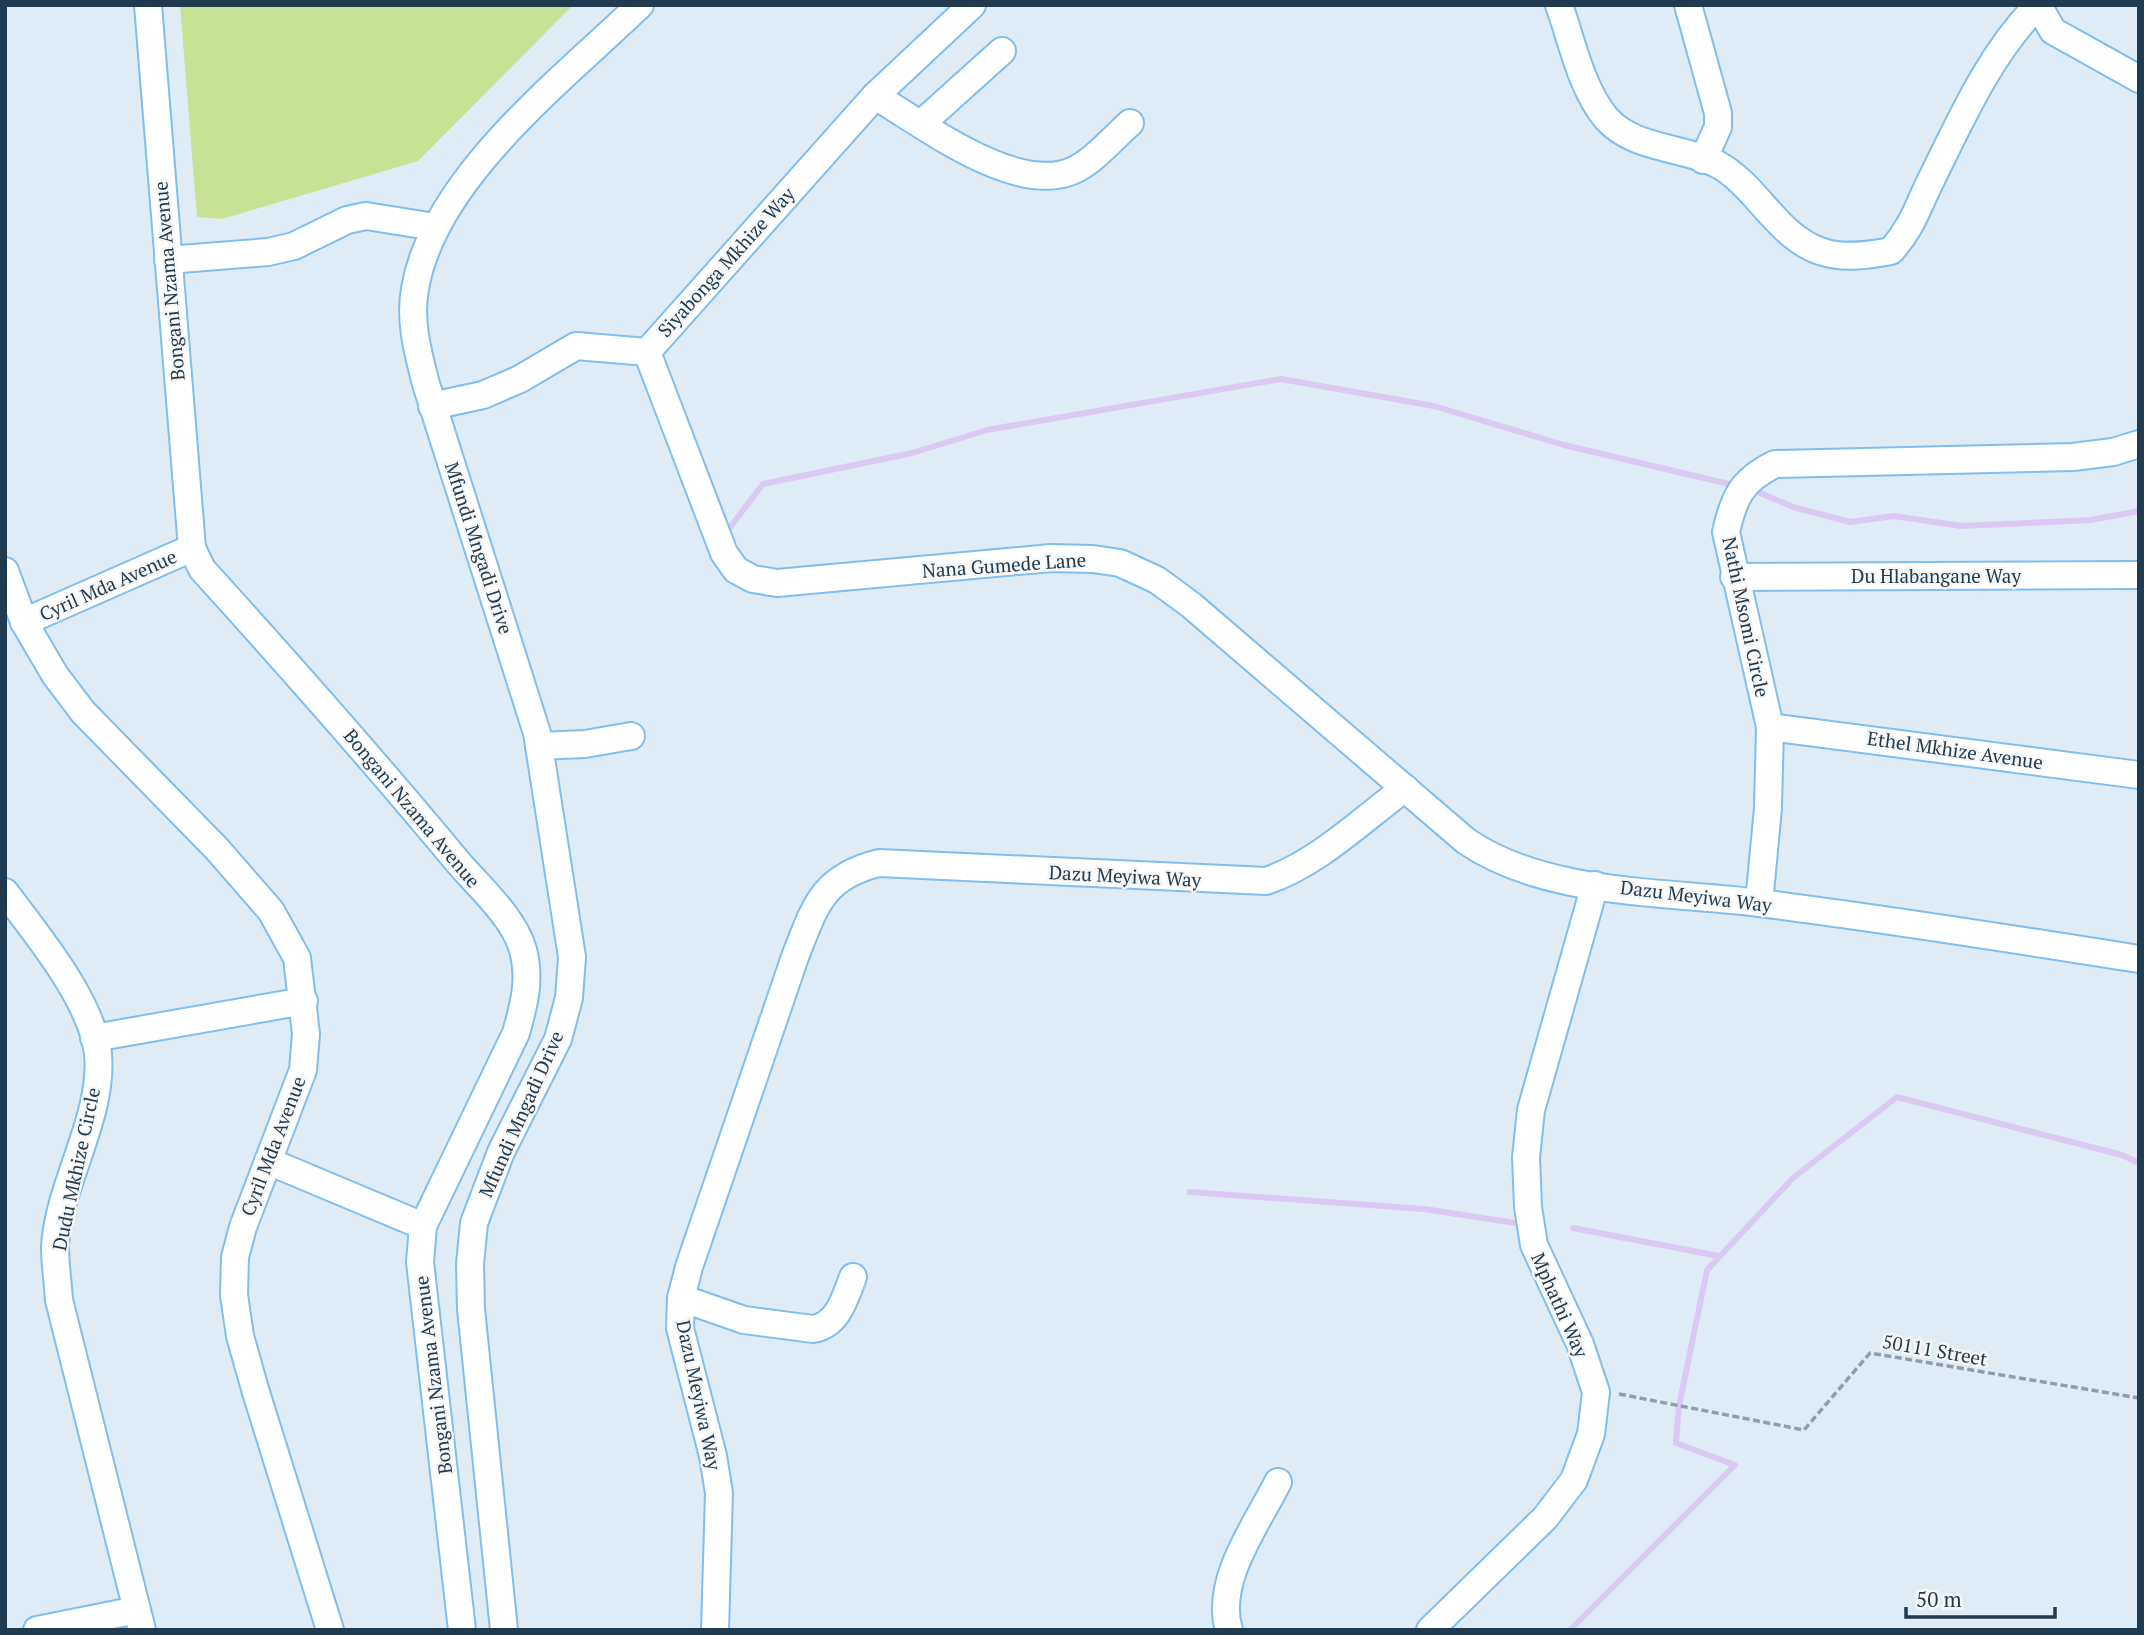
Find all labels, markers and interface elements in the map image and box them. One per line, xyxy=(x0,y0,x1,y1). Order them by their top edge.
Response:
street label: Bongani Nzama Avenue xyxy=(147,180,190,382)
street label: Siyabonga Mkhize Way xyxy=(652,181,800,342)
street label: Mfundi Mngadi Drive xyxy=(440,459,519,637)
street label: Nathi Msomi Circle xyxy=(1717,534,1776,699)
street label: Cyril Mda Avenue xyxy=(35,543,180,626)
street label: Nana Gumede Lane xyxy=(921,546,1087,583)
street label: Du Hlabangane Way xyxy=(1851,563,2021,588)
street label: Bongani Nzama Avenue xyxy=(339,723,486,892)
street label: Ethel Mkhize Avenue xyxy=(1866,725,2045,774)
street label: Dazu Meyiwa Way xyxy=(1048,859,1202,892)
street label: Dazu Meyiwa Way xyxy=(1619,874,1774,917)
street label: Mfundi Mngadi Drive xyxy=(473,1027,568,1201)
street label: Cyril Mda Avenue xyxy=(234,1072,311,1219)
street label: Dudu Mkhize Circle xyxy=(46,1085,105,1253)
street label: Mphathi Way xyxy=(1526,1248,1595,1362)
street label: Bongani Nzama Avenue xyxy=(408,1274,457,1476)
street label: Dazu Meyiwa Way xyxy=(671,1318,728,1473)
street label: 50111 Street xyxy=(1881,1328,1989,1371)
scale bar xyxy=(1906,1576,2055,1620)
text: 50 m xyxy=(1916,1585,1962,1613)

